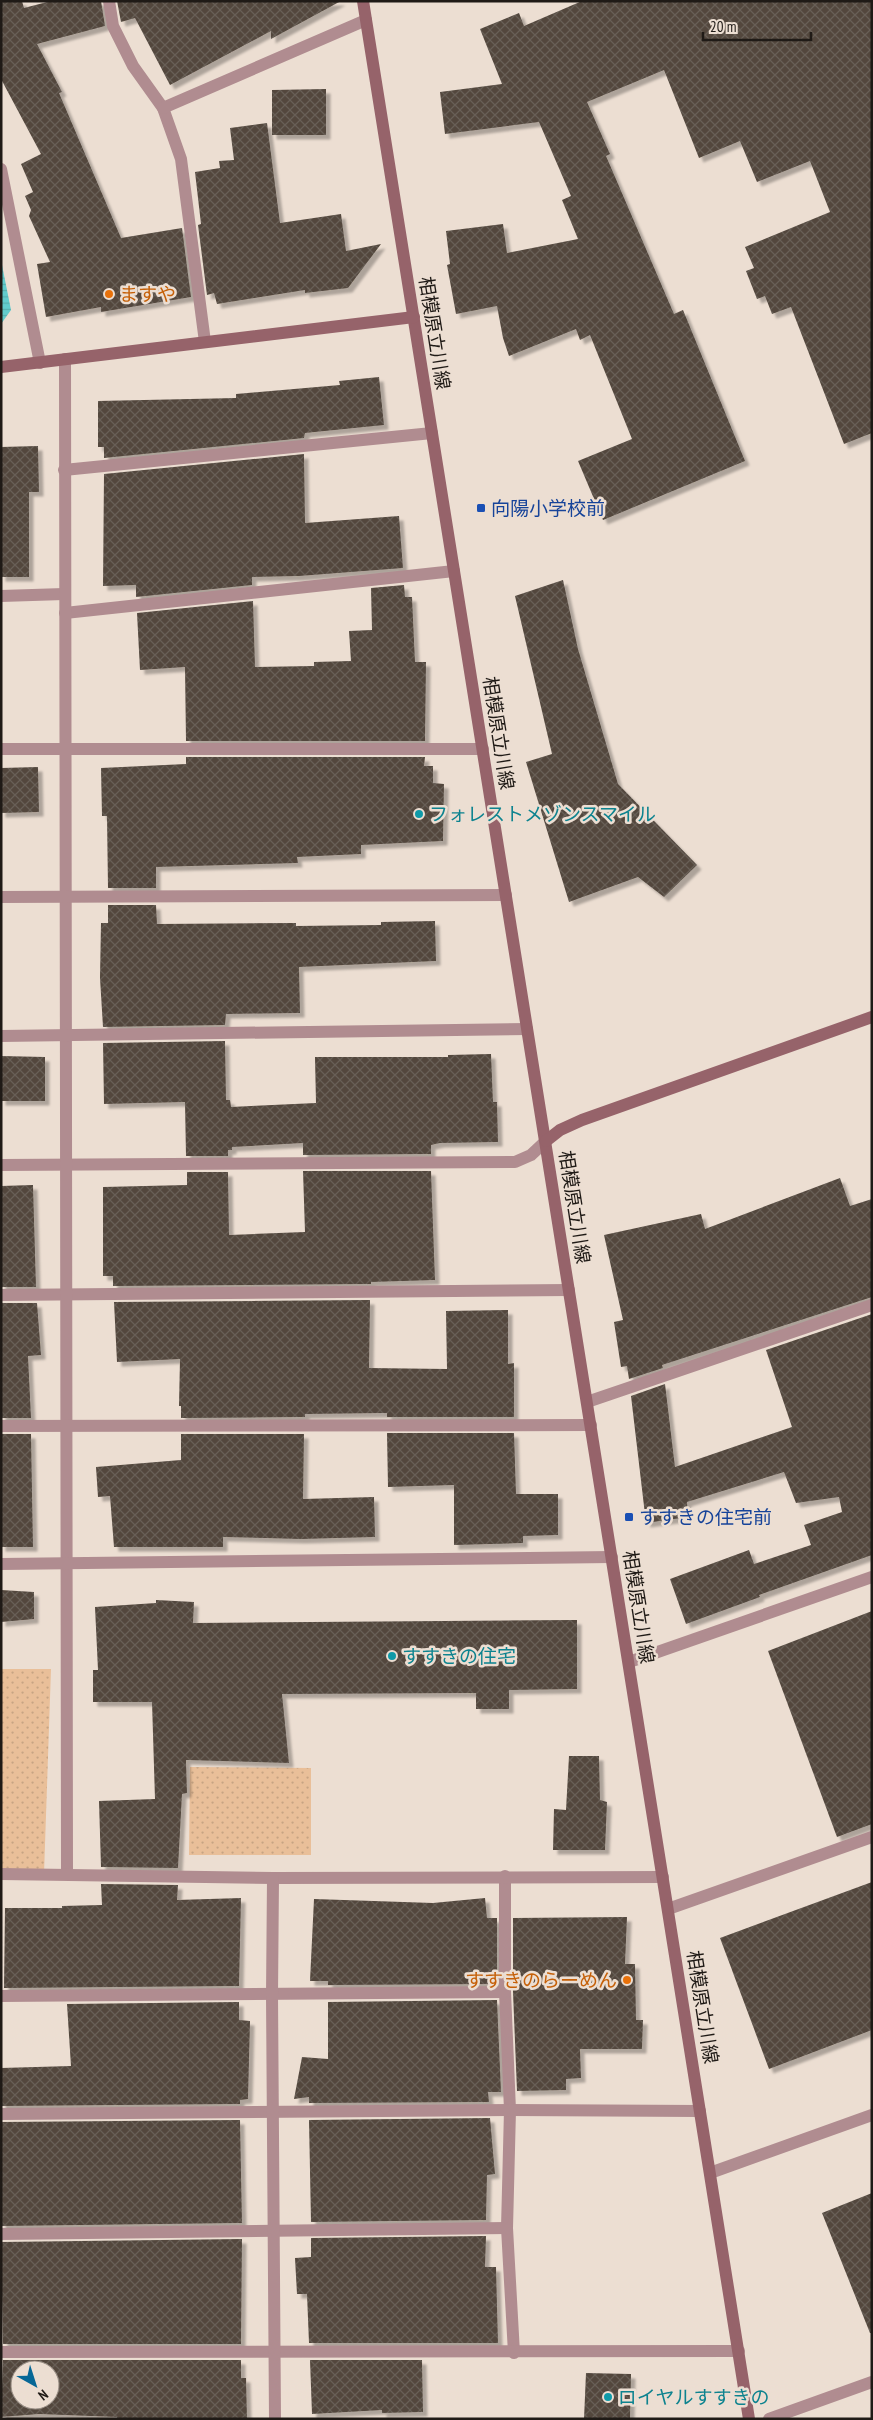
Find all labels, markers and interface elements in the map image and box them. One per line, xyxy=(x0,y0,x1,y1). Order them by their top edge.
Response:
scale bar xyxy=(703,10,810,42)
text: 20 m xyxy=(710,17,736,36)
street label: 相模原立川線 xyxy=(414,275,456,391)
place label: ますや xyxy=(119,282,176,306)
marker: ますや xyxy=(103,288,115,300)
place label: 向陽小学校前 xyxy=(491,496,605,520)
marker: 向陽小学校前 xyxy=(475,502,487,514)
street label: 相模原立川線 xyxy=(478,675,520,791)
place label: フォレストメゾンスマイル xyxy=(429,802,656,826)
marker: フォレストメゾンスマイル xyxy=(413,808,425,820)
street label: 相模原立川線 xyxy=(554,1149,596,1265)
place label: すすきの住宅前 xyxy=(639,1505,772,1529)
marker: すすきの住宅前 xyxy=(623,1511,635,1523)
street label: 相模原立川線 xyxy=(618,1549,660,1665)
place label: すすきの住宅 xyxy=(402,1644,516,1668)
marker: すすきの住宅 xyxy=(386,1650,398,1662)
street label: 相模原立川線 xyxy=(682,1949,724,2065)
place label: すすきのらーめん xyxy=(465,1968,617,1992)
marker: すすきのらーめん xyxy=(621,1974,633,1986)
north arrow xyxy=(10,2360,60,2410)
place label: ロイヤルすすきの xyxy=(618,2385,769,2409)
text: N xyxy=(35,2386,52,2404)
marker: ロイヤルすすきの xyxy=(602,2391,614,2403)

